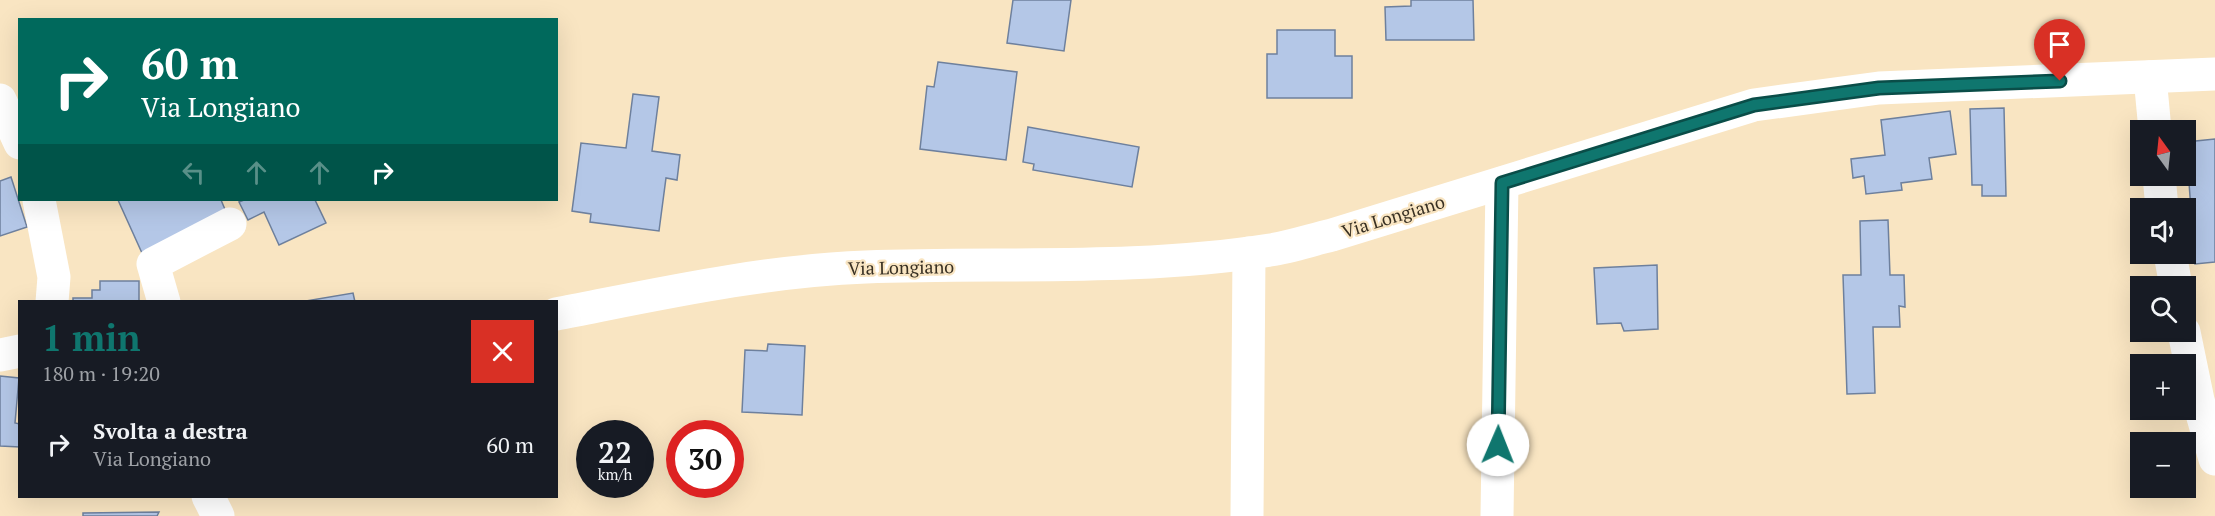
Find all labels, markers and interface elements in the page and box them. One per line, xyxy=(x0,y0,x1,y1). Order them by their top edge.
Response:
pin xyxy=(2034,19,2085,81)
icon: arrive xyxy=(2043,28,2076,61)
text: 60 m xyxy=(141,35,239,91)
icon: right xyxy=(42,42,120,120)
text: Via Longiano xyxy=(141,89,301,125)
north arrow xyxy=(2130,120,2196,186)
map controls xyxy=(2130,120,2196,498)
icon: left xyxy=(177,156,210,189)
icon: ahead xyxy=(240,156,273,189)
icon: ahead xyxy=(303,156,336,189)
icon: right xyxy=(366,156,399,189)
street label: Via Longiano xyxy=(1339,189,1447,243)
button: sound xyxy=(2130,198,2196,264)
street label: Via Longiano xyxy=(848,254,954,280)
button: search xyxy=(2130,276,2196,342)
text: 1 min xyxy=(42,314,140,361)
button: close xyxy=(471,320,534,383)
button: + xyxy=(2130,354,2196,420)
text: 180 m · 19:20 xyxy=(42,360,160,387)
position arrow xyxy=(1466,413,1530,477)
text: Svolta a destra xyxy=(93,416,248,445)
speed limit sign: 30 xyxy=(666,420,744,498)
icon: right xyxy=(42,428,75,461)
text: 60 m xyxy=(486,430,534,459)
text: 22 xyxy=(598,432,632,472)
button: − xyxy=(2130,432,2196,498)
text: Via Longiano xyxy=(93,445,211,472)
text: km/h xyxy=(598,464,632,484)

